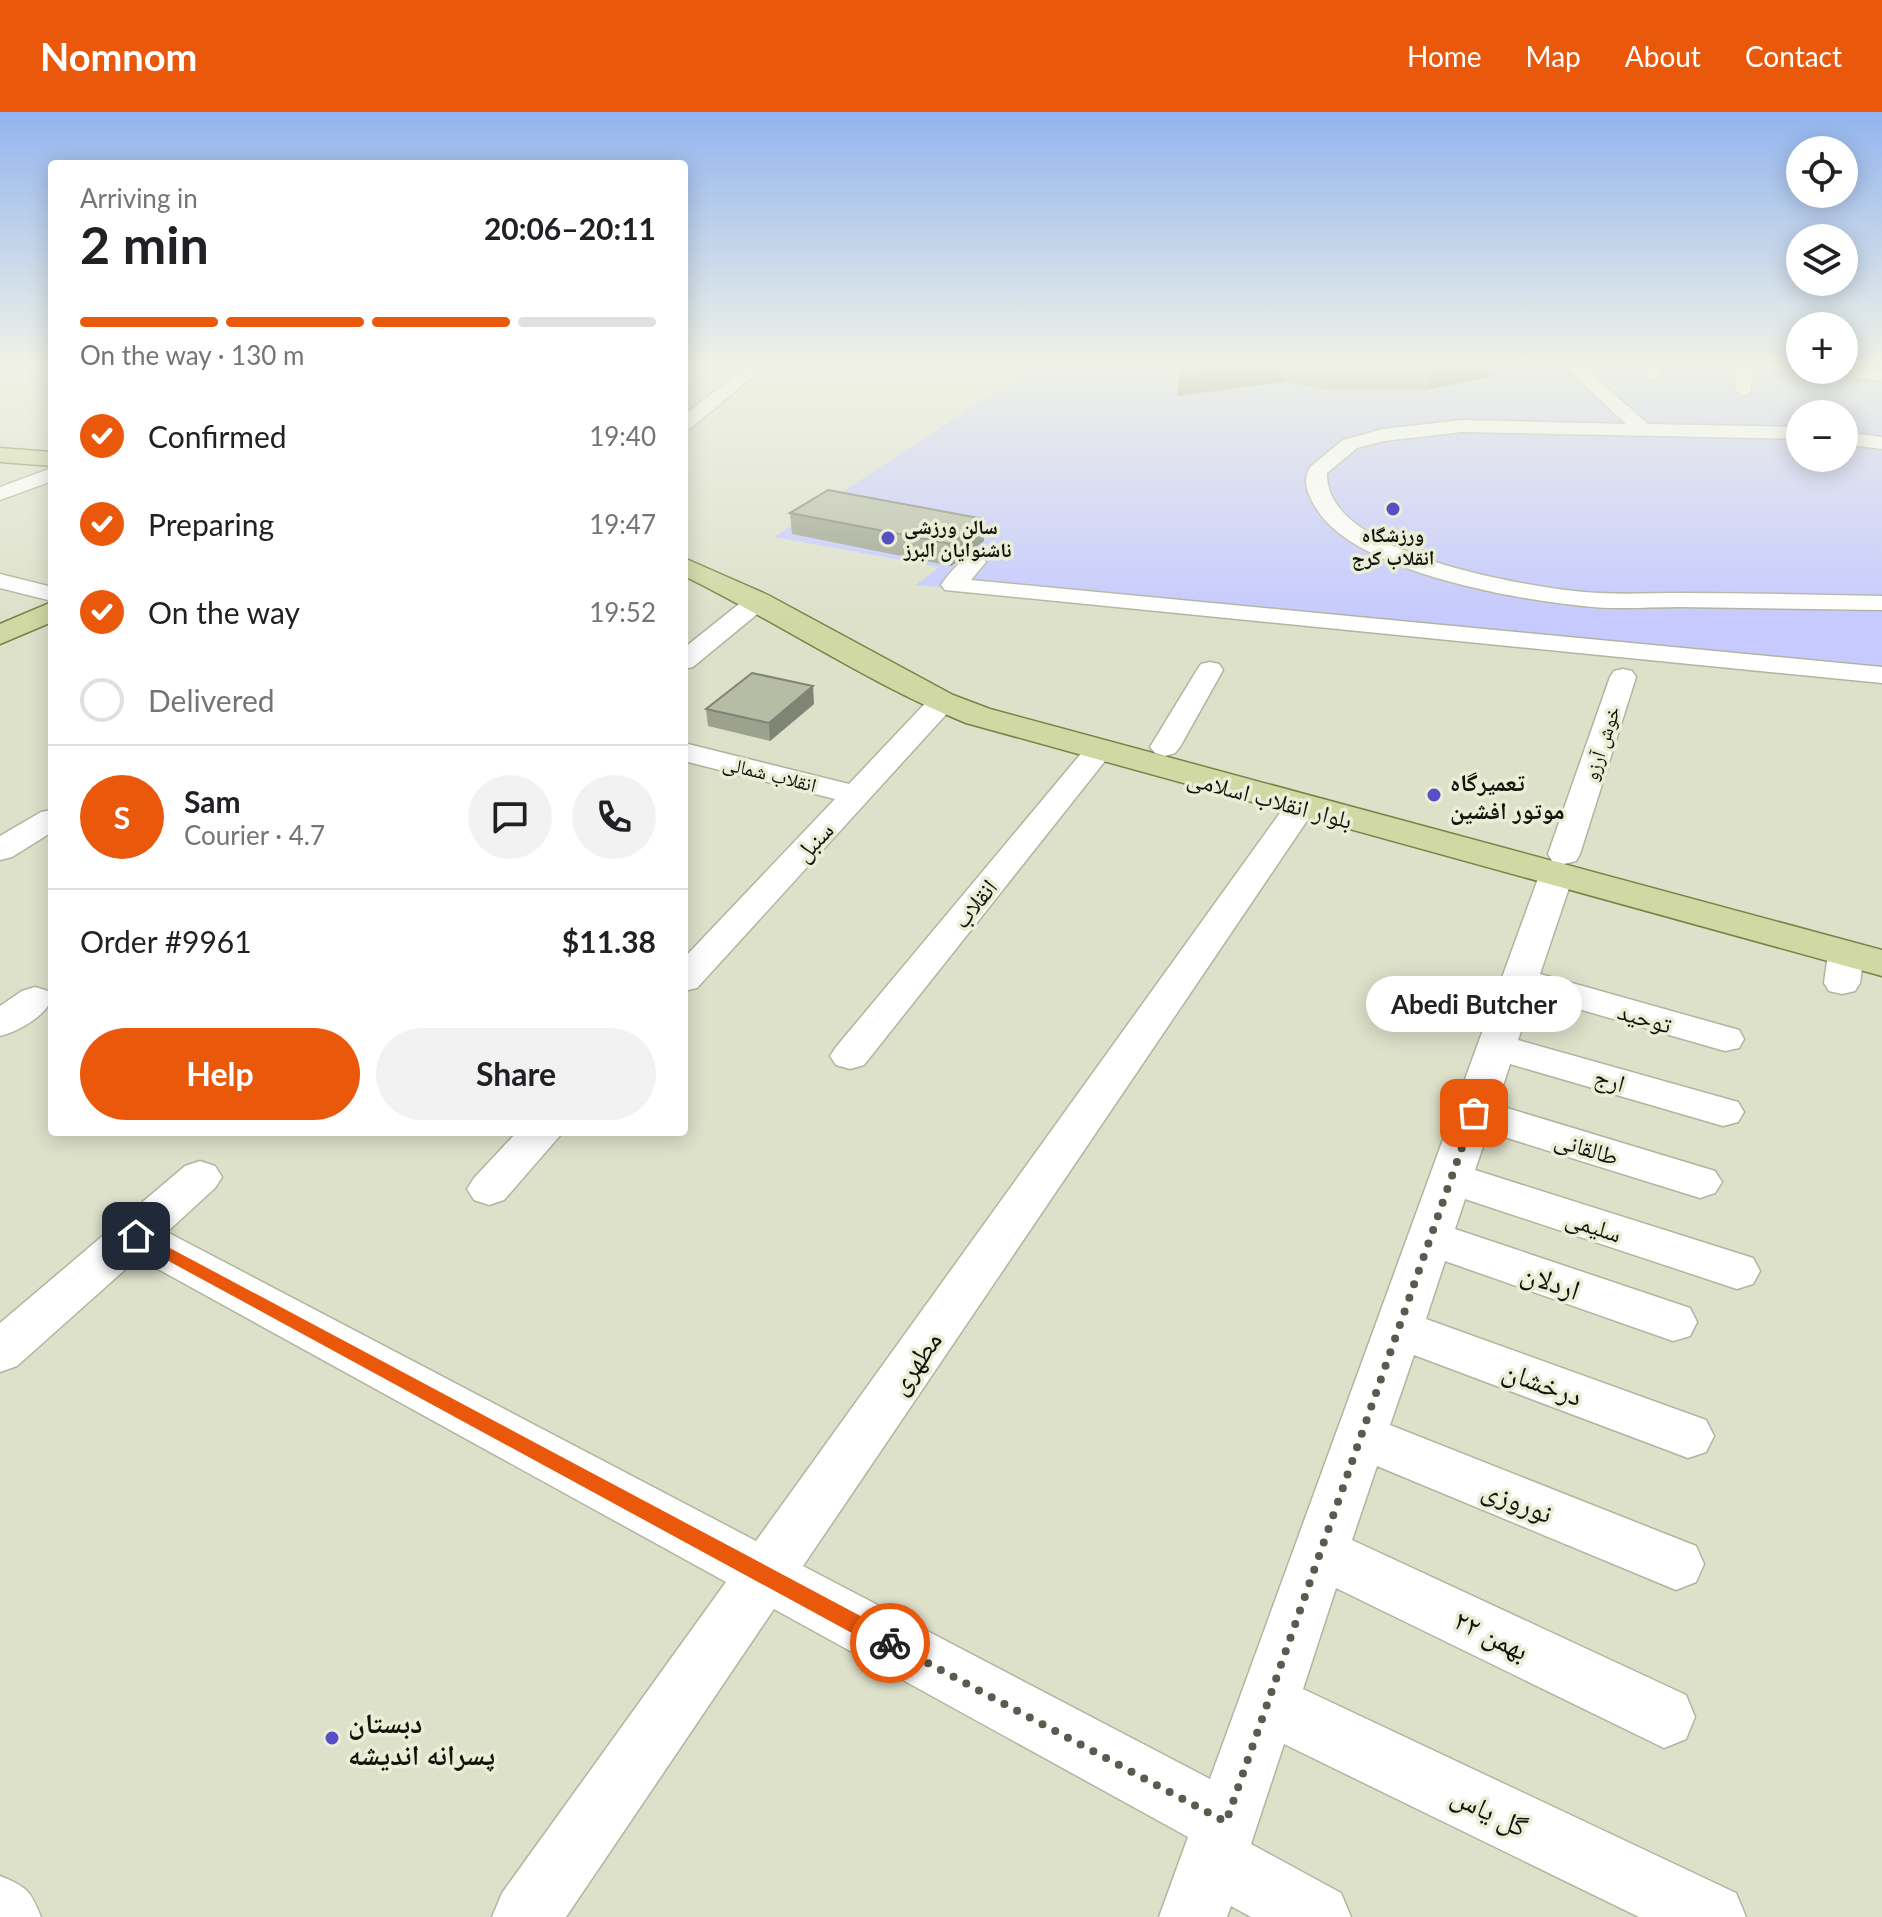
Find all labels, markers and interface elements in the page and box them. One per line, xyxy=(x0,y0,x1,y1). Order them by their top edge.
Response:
text: Nomnom xyxy=(40,33,197,79)
text: Home xyxy=(1407,39,1482,73)
text: Map xyxy=(1526,39,1581,73)
text: About xyxy=(1625,39,1701,73)
text: Contact xyxy=(1745,39,1842,73)
map controls xyxy=(1786,136,1858,472)
button: locate xyxy=(1786,136,1858,208)
text: Arriving in xyxy=(80,182,198,214)
text: 20:06–20:11 xyxy=(484,210,656,246)
text: 2 min xyxy=(80,213,209,275)
button: layers xyxy=(1786,224,1858,296)
button: + xyxy=(1786,312,1858,384)
text: On the way · 130 m xyxy=(80,339,304,371)
button: − xyxy=(1786,400,1858,472)
icon: check xyxy=(80,414,124,458)
text: Confirmed xyxy=(148,418,287,454)
text: 19:40 xyxy=(589,420,656,452)
marker: ورزشگاه انقلاب کرج xyxy=(1384,500,1402,518)
icon: check xyxy=(80,502,124,546)
text: Preparing xyxy=(148,506,274,542)
text: 19:47 xyxy=(589,508,656,540)
place label: سالن ورزشی ناشنوایان البرز xyxy=(903,514,1011,562)
place label: ورزشگاه انقلاب کرج xyxy=(1352,522,1434,571)
marker: سالن ورزشی ناشنوایان البرز xyxy=(879,529,897,547)
icon: check xyxy=(80,590,124,634)
text: On the way xyxy=(148,594,300,630)
text: 19:52 xyxy=(589,596,656,628)
text: Delivered xyxy=(148,682,275,718)
street label: خوش آرزو xyxy=(1578,702,1625,784)
street label: انقلاب شمالی xyxy=(721,750,819,797)
street label: بلوار انقلاب اسلامی xyxy=(1184,762,1356,835)
place label: تعمیرگاه موتور افشین xyxy=(1450,767,1565,825)
button: chat xyxy=(468,775,552,859)
button: phone xyxy=(572,775,656,859)
text: Sam xyxy=(184,783,241,819)
marker: تعمیرگاه موتور افشین xyxy=(1425,786,1443,804)
text: S xyxy=(114,799,130,835)
street label: سنبل xyxy=(787,815,839,868)
text: Courier · 4.7 xyxy=(184,819,325,851)
street label: انقلاب xyxy=(945,873,1003,934)
text: Order #9961 xyxy=(80,923,252,959)
text: $11.38 xyxy=(562,923,656,959)
callout: Abedi Butcher xyxy=(1366,977,1582,1033)
text: Abedi Butcher xyxy=(1391,988,1557,1020)
street label: توحید xyxy=(1615,996,1675,1039)
button: Help xyxy=(80,1028,360,1120)
button: Share xyxy=(376,1028,656,1120)
street label: ارج xyxy=(1591,1061,1629,1099)
pin xyxy=(1440,1079,1508,1147)
icon: bag xyxy=(1452,1091,1496,1135)
street label: طالقانی xyxy=(1551,1124,1623,1171)
pin xyxy=(102,1202,170,1270)
street label: سلیمی xyxy=(1562,1202,1625,1249)
icon: home xyxy=(114,1214,158,1258)
street label: اردلان xyxy=(1517,1254,1585,1307)
street label: مطهری xyxy=(880,1324,949,1401)
street label: درخشان xyxy=(1498,1352,1587,1413)
street label: نوروزی xyxy=(1477,1471,1558,1530)
street label: ۲۲ بهمن xyxy=(1448,1601,1535,1668)
courier xyxy=(850,1603,930,1683)
icon: bike xyxy=(868,1621,912,1665)
place label: دبستان پسرانه اندیشه xyxy=(348,1705,495,1772)
marker: دبستان پسرانه اندیشه xyxy=(323,1729,341,1747)
street label: گل یاس xyxy=(1446,1777,1534,1845)

